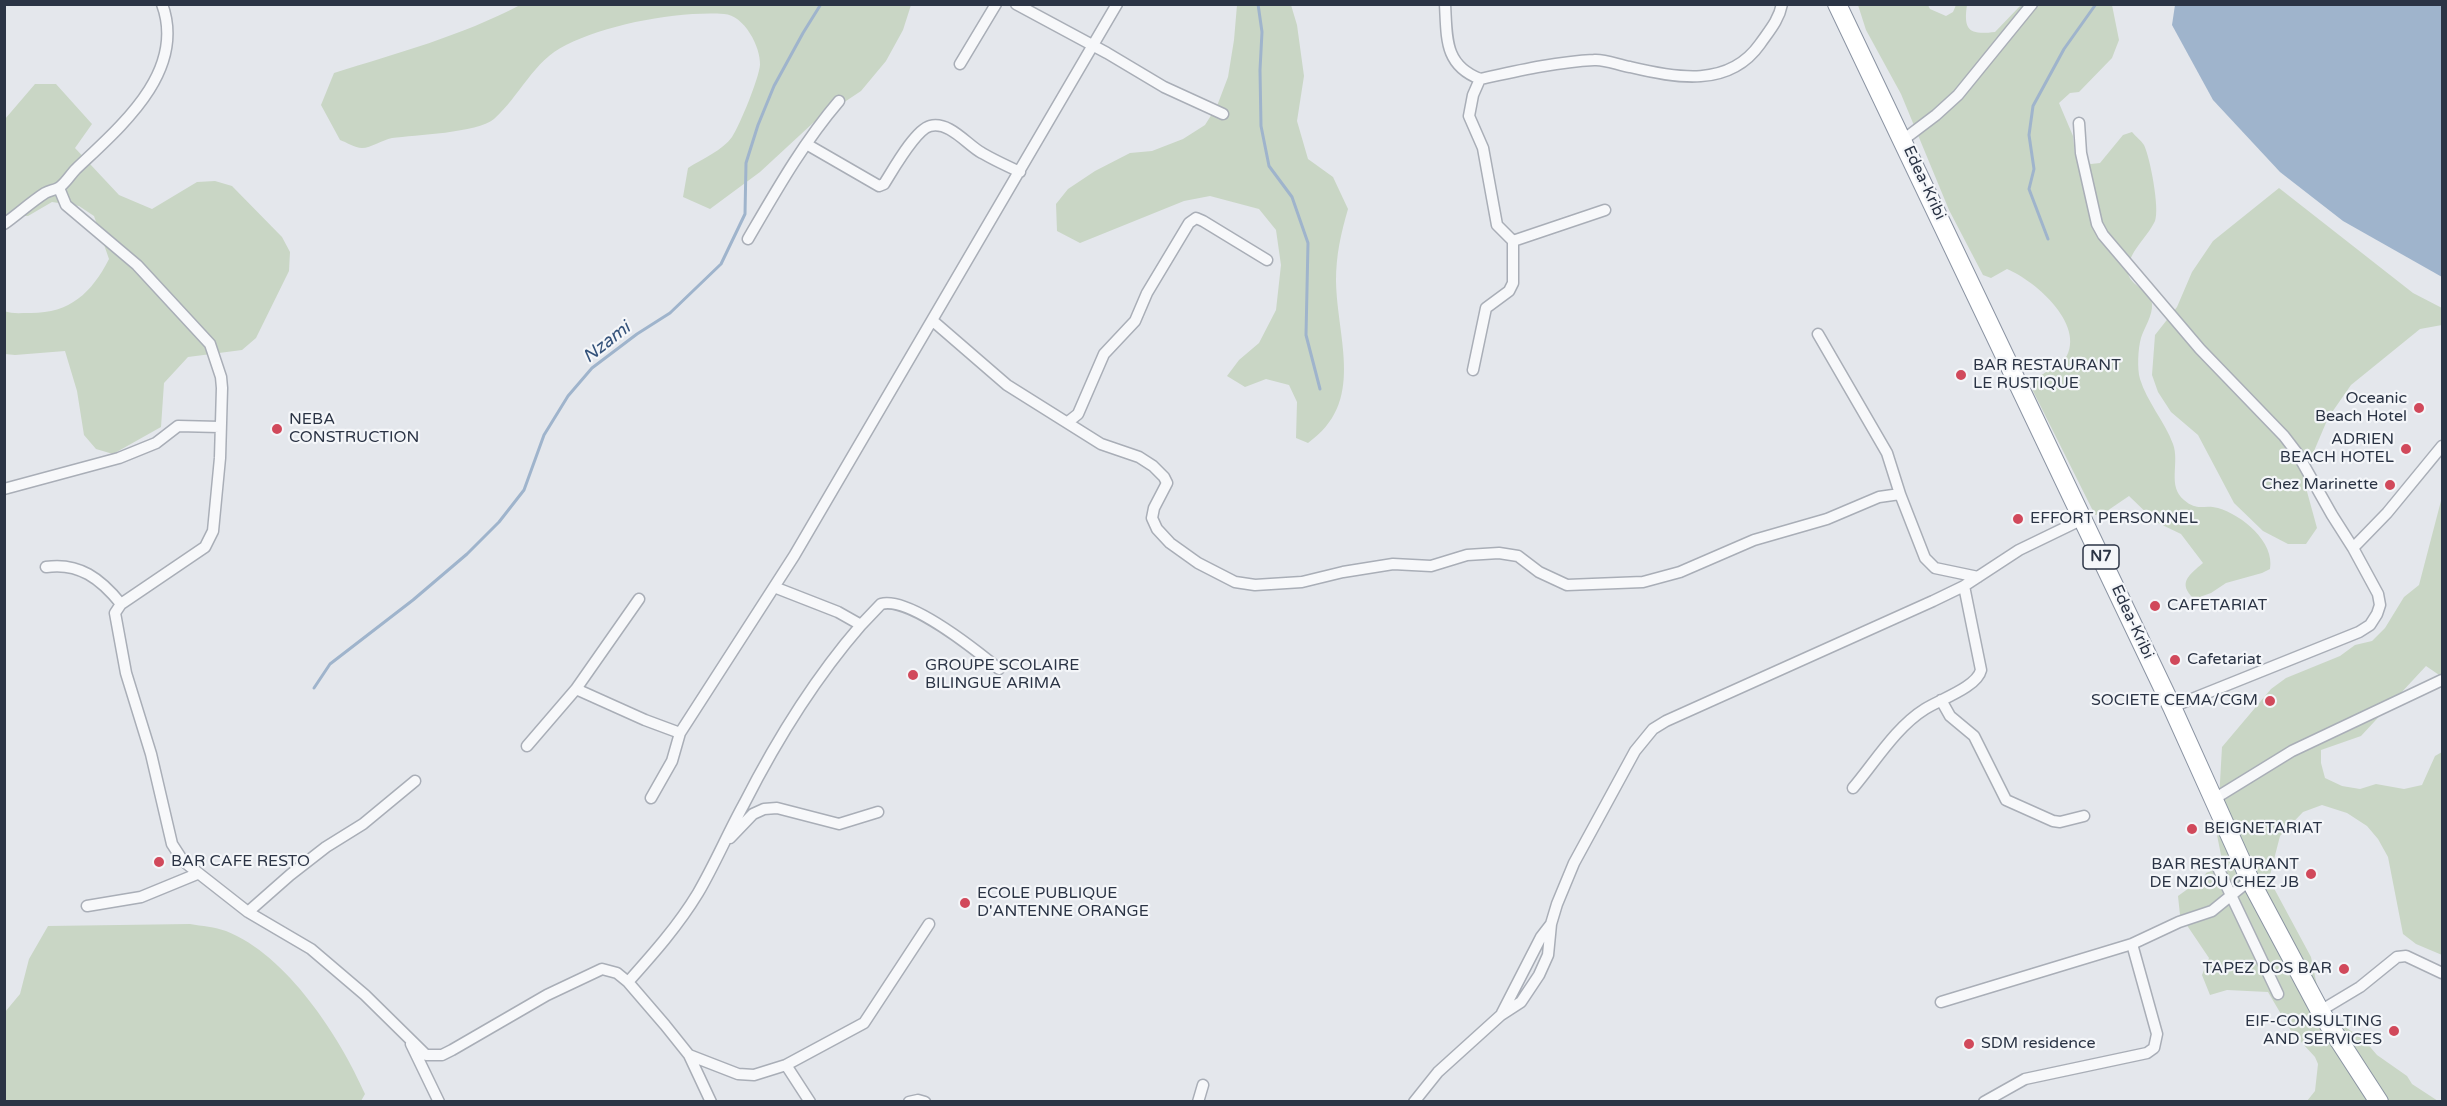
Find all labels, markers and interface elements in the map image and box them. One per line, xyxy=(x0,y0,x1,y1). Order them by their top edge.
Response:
street label: Edea-Kribi xyxy=(1898,143,1950,223)
water label: Nzami xyxy=(579,318,635,368)
place label: BAR RESTAURANT LE RUSTIQUE xyxy=(1973,356,2121,394)
marker: BAR RESTAURANT LE RUSTIQUE xyxy=(1954,368,1968,382)
place label: Oceanic Beach Hotel xyxy=(2315,389,2407,427)
marker: Oceanic Beach Hotel xyxy=(2412,401,2426,415)
place label: NEBA CONSTRUCTION xyxy=(289,410,419,448)
marker: NEBA CONSTRUCTION xyxy=(270,422,284,436)
place label: ADRIEN BEACH HOTEL xyxy=(2280,430,2394,468)
marker: ADRIEN BEACH HOTEL xyxy=(2399,442,2413,456)
place label: Chez Marinette xyxy=(2261,475,2378,495)
marker: Chez Marinette xyxy=(2383,478,2397,492)
place label: EFFORT PERSONNEL xyxy=(2030,509,2198,529)
marker: EFFORT PERSONNEL xyxy=(2011,512,2025,526)
road number: N7 xyxy=(2083,545,2119,569)
street label: Edea-Kribi xyxy=(2106,582,2158,662)
place label: CAFETARIAT xyxy=(2167,596,2267,616)
marker: CAFETARIAT xyxy=(2148,599,2162,613)
place label: Cafetariat xyxy=(2187,650,2262,670)
marker: Cafetariat xyxy=(2168,653,2182,667)
place label: GROUPE SCOLAIRE BILINGUE ARIMA xyxy=(925,656,1079,694)
marker: GROUPE SCOLAIRE BILINGUE ARIMA xyxy=(906,668,920,682)
place label: SOCIETE CEMA/CGM xyxy=(2091,691,2258,711)
marker: SOCIETE CEMA/CGM xyxy=(2263,694,2277,708)
place label: BEIGNETARIAT xyxy=(2204,819,2322,839)
marker: BEIGNETARIAT xyxy=(2185,822,2199,836)
place label: BAR CAFE RESTO xyxy=(171,852,310,872)
marker: BAR CAFE RESTO xyxy=(152,855,166,869)
place label: BAR RESTAURANT DE NZIOU CHEZ JB xyxy=(2149,855,2299,893)
marker: BAR RESTAURANT DE NZIOU CHEZ JB xyxy=(2304,867,2318,881)
place label: ECOLE PUBLIQUE D'ANTENNE ORANGE xyxy=(977,884,1149,922)
marker: ECOLE PUBLIQUE D'ANTENNE ORANGE xyxy=(958,896,972,910)
place label: TAPEZ DOS BAR xyxy=(2203,959,2332,979)
marker: TAPEZ DOS BAR xyxy=(2337,962,2351,976)
place label: EIF-CONSULTING AND SERVICES xyxy=(2245,1012,2382,1050)
marker: EIF-CONSULTING AND SERVICES xyxy=(2387,1024,2401,1038)
place label: SDM residence xyxy=(1981,1034,2096,1054)
marker: SDM residence xyxy=(1962,1037,1976,1051)

